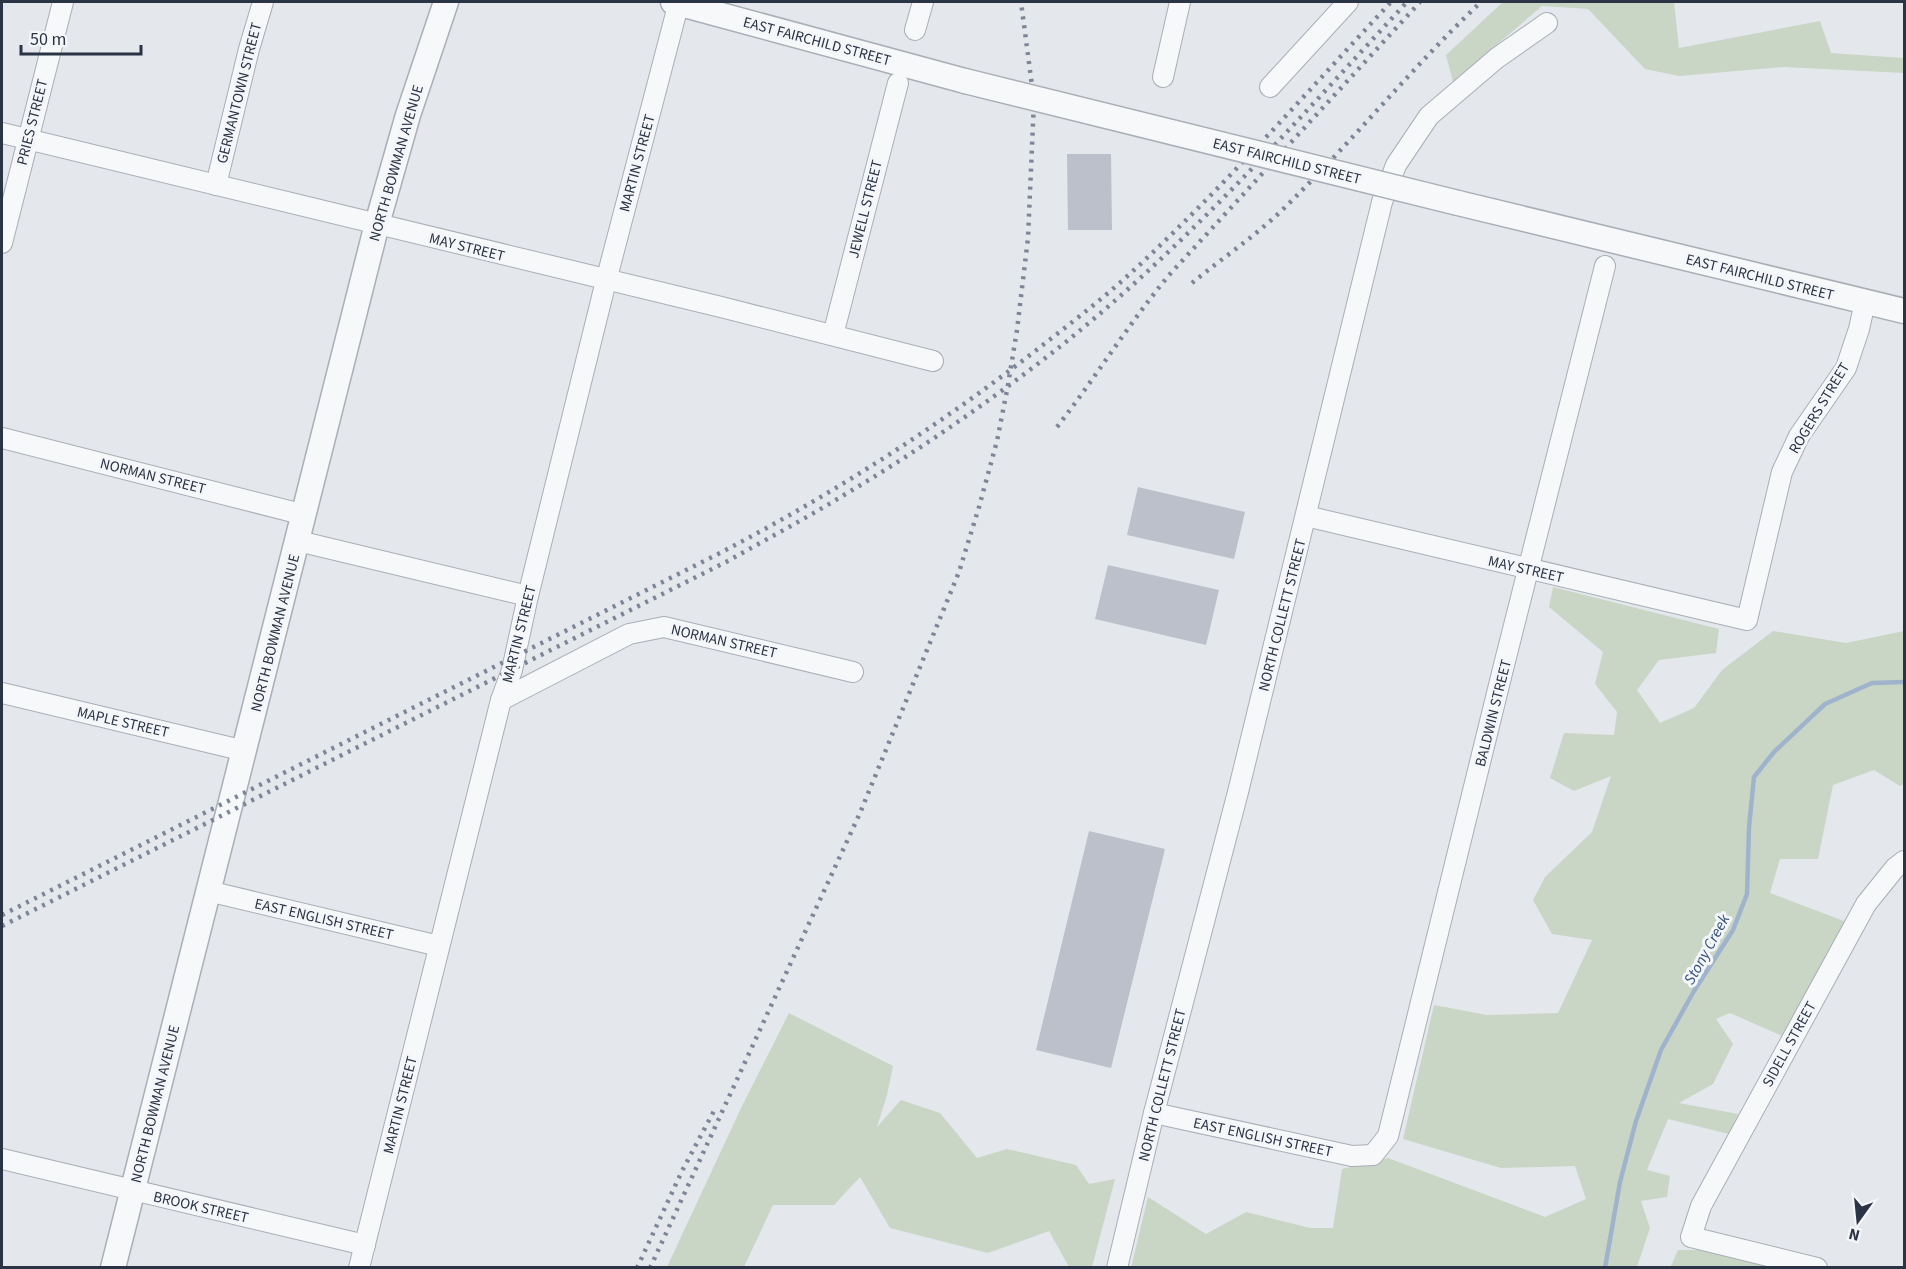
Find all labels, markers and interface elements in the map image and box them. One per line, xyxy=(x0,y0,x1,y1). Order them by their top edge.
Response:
street label: EAST FAIRCHILD STREET xyxy=(741,12,893,71)
scale bar xyxy=(21,18,141,56)
street label: GERMANTOWN STREET xyxy=(212,20,267,166)
text: 50 m xyxy=(30,27,66,52)
street label: PRIES STREET xyxy=(12,77,53,167)
street label: NORTH BOWMAN AVENUE xyxy=(364,82,429,244)
street label: MARTIN STREET xyxy=(614,112,661,214)
street label: EAST FAIRCHILD STREET xyxy=(1210,133,1363,190)
street label: JEWELL STREET xyxy=(843,158,888,260)
street label: MAY STREET xyxy=(427,228,507,267)
street label: EAST FAIRCHILD STREET xyxy=(1683,249,1836,306)
street label: ROGERS STREET xyxy=(1784,359,1855,458)
street label: NORMAN STREET xyxy=(98,453,208,500)
street label: NORTH COLLETT STREET xyxy=(1253,537,1312,694)
street label: MAY STREET xyxy=(1486,551,1566,588)
street label: NORTH BOWMAN AVENUE xyxy=(246,552,305,714)
street label: MARTIN STREET xyxy=(497,583,542,685)
street label: NORMAN STREET xyxy=(669,619,779,664)
street label: BALDWIN STREET xyxy=(1470,657,1517,769)
street label: MAPLE STREET xyxy=(75,702,171,743)
street label: EAST ENGLISH STREET xyxy=(252,893,395,946)
water label: Stony Creek xyxy=(1679,910,1735,989)
street label: SIDELL STREET xyxy=(1757,998,1822,1091)
street label: NORTH COLLETT STREET xyxy=(1133,1007,1192,1164)
street label: NORTH BOWMAN AVENUE xyxy=(126,1023,185,1185)
street label: MARTIN STREET xyxy=(378,1054,423,1156)
street label: EAST ENGLISH STREET xyxy=(1191,1112,1334,1163)
street label: BROOK STREET xyxy=(151,1186,251,1229)
north arrow xyxy=(1828,1191,1888,1251)
text: N xyxy=(1846,1223,1862,1247)

